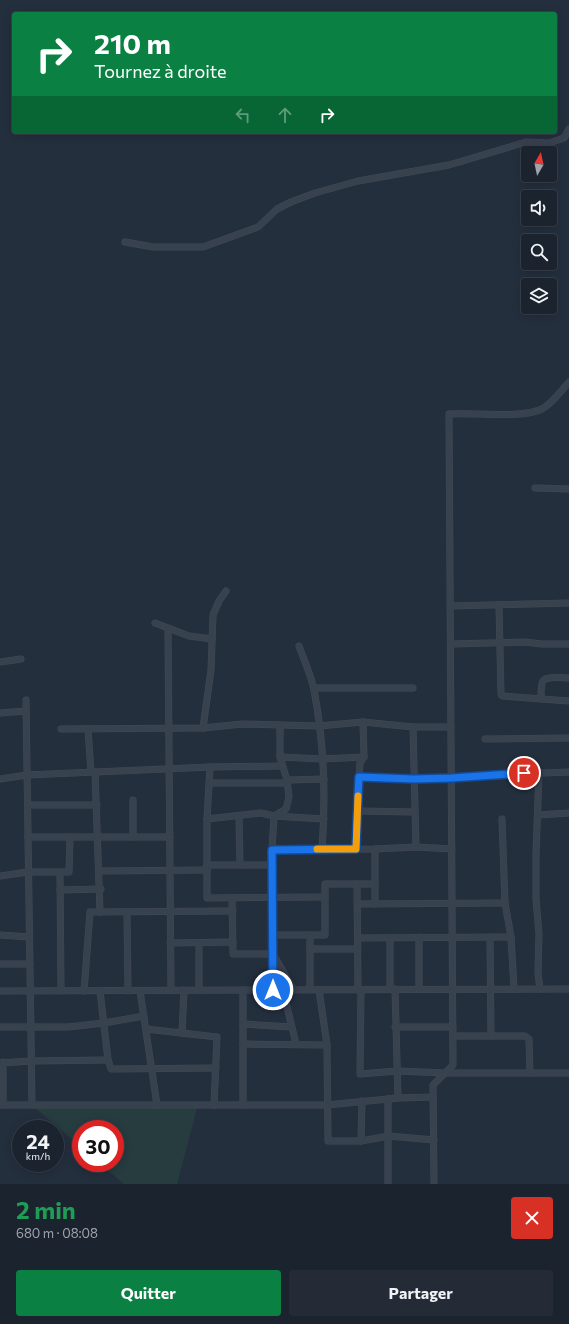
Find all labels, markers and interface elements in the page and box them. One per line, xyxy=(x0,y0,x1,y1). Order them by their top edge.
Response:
text: 210 m xyxy=(94,26,171,60)
icon: right xyxy=(28,28,80,80)
text: Tournez à droite xyxy=(94,60,227,82)
icon: left xyxy=(232,104,254,126)
icon: ahead xyxy=(274,104,296,126)
icon: right xyxy=(316,104,338,126)
north arrow xyxy=(521,146,557,182)
map controls xyxy=(521,146,557,314)
button: sound xyxy=(521,190,557,226)
button: search xyxy=(521,234,557,270)
button: layers xyxy=(521,278,557,314)
pin xyxy=(507,756,541,790)
icon: arrive xyxy=(513,762,535,784)
position arrow xyxy=(252,969,294,1011)
speed limit sign: 30 xyxy=(72,1120,124,1172)
text: 24 xyxy=(26,1129,50,1153)
text: km/h xyxy=(26,1150,50,1162)
text: 2 min xyxy=(16,1195,76,1224)
button: close xyxy=(511,1197,553,1239)
text: 680 m · 08:08 xyxy=(16,1225,98,1241)
button: Quitter xyxy=(16,1270,281,1316)
button: Partager xyxy=(289,1270,553,1316)

